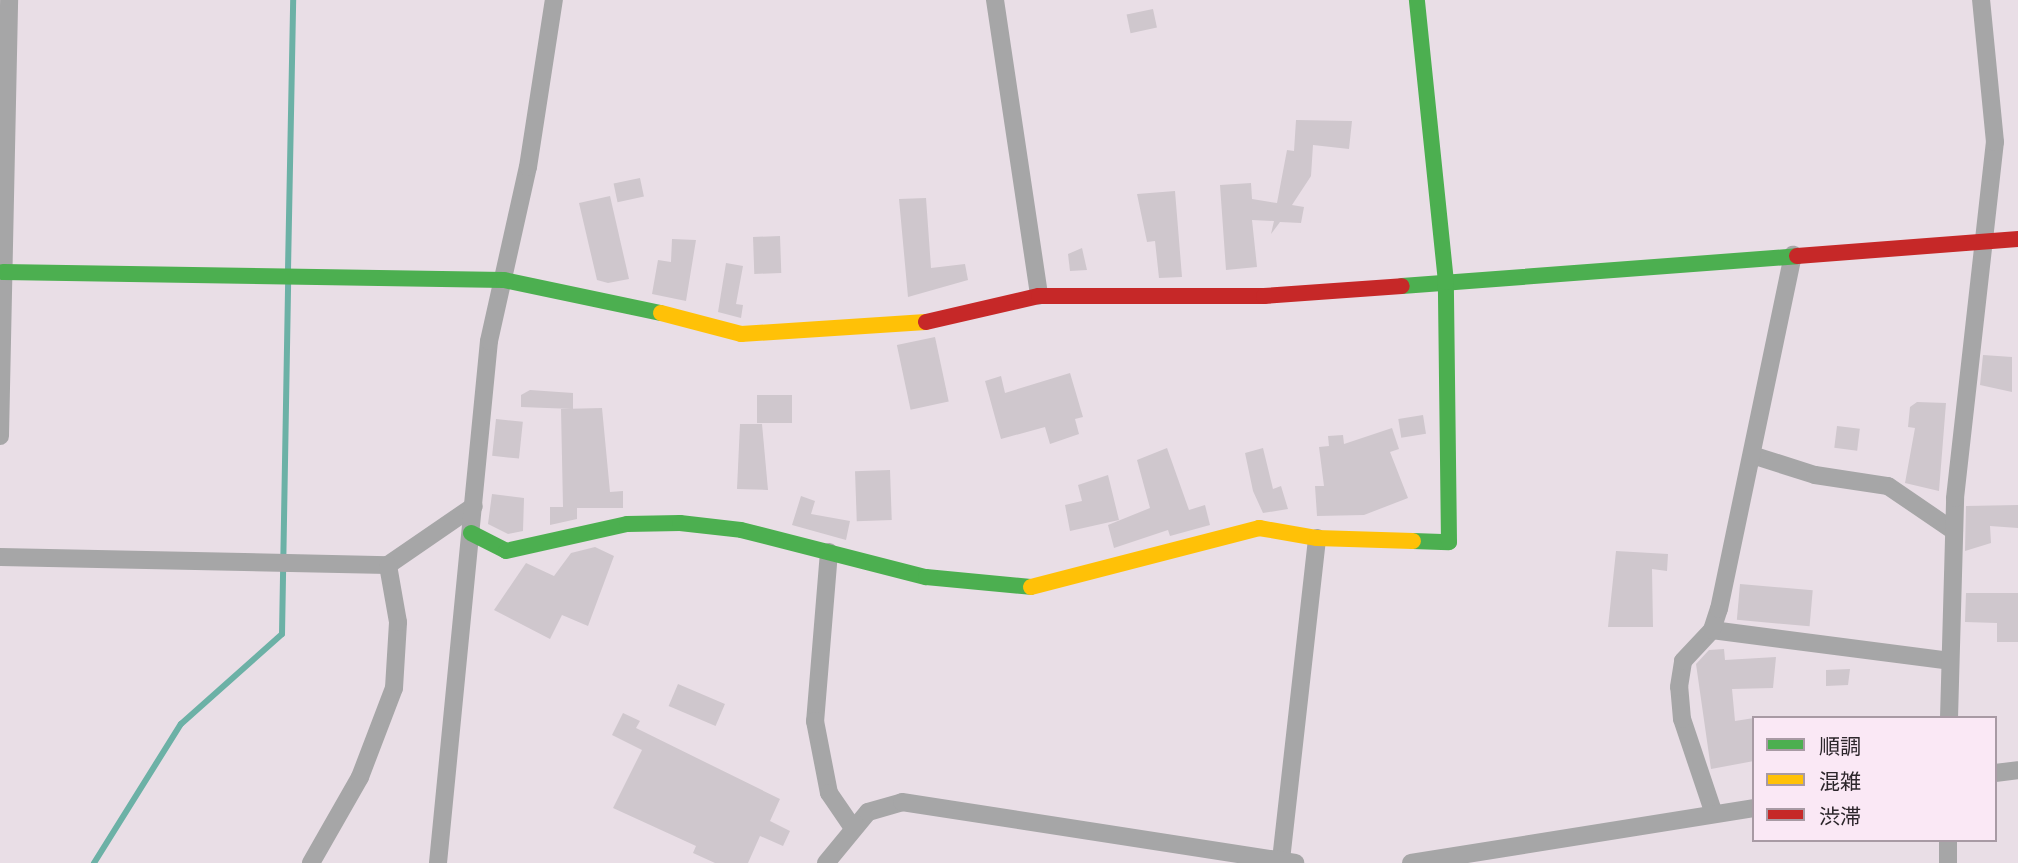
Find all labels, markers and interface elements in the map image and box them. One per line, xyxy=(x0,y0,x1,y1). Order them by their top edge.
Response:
legend xyxy=(1752,716,1997,842)
text: 順調 xyxy=(1819,733,1861,759)
text: 混雑 xyxy=(1819,768,1861,794)
text: 渋滞 xyxy=(1819,803,1861,829)

